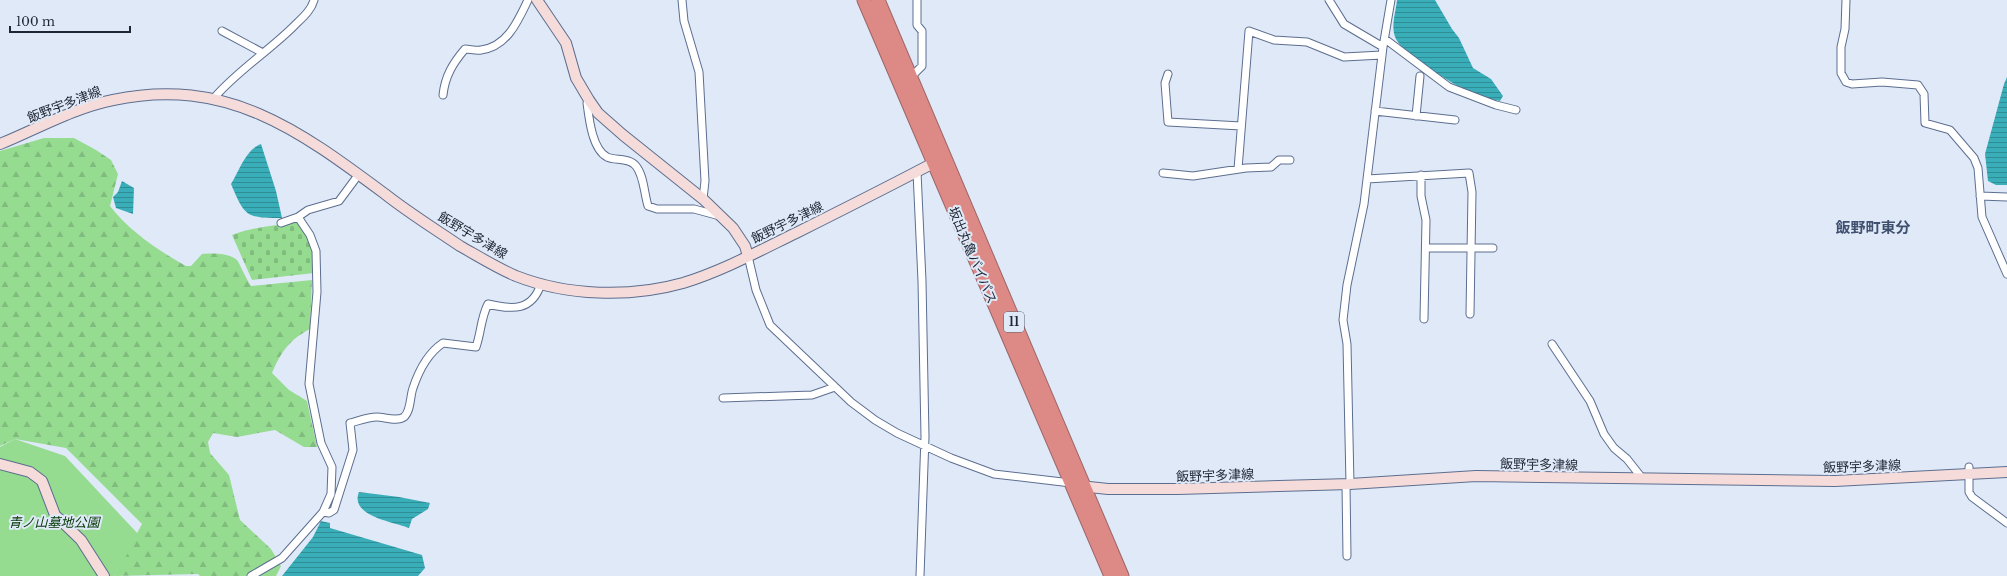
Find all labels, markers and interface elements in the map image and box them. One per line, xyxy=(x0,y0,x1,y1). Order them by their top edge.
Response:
scale bar xyxy=(10,8,130,34)
text: 100 m xyxy=(16,14,55,29)
street label: 飯野宇多津線 xyxy=(25,83,104,126)
street label: 飯野宇多津線 xyxy=(748,198,826,247)
street label: 坂出丸亀バイパス xyxy=(944,204,1001,306)
street label: 飯野宇多津線 xyxy=(435,208,511,263)
district label: 飯野町東分 xyxy=(1835,218,1911,237)
road number: 11 xyxy=(1004,312,1024,332)
street label: 飯野宇多津線 xyxy=(1500,455,1578,474)
street label: 飯野宇多津線 xyxy=(1823,457,1901,476)
street label: 飯野宇多津線 xyxy=(1176,466,1254,485)
park label: 青ノ山墓地公園 xyxy=(8,514,101,531)

